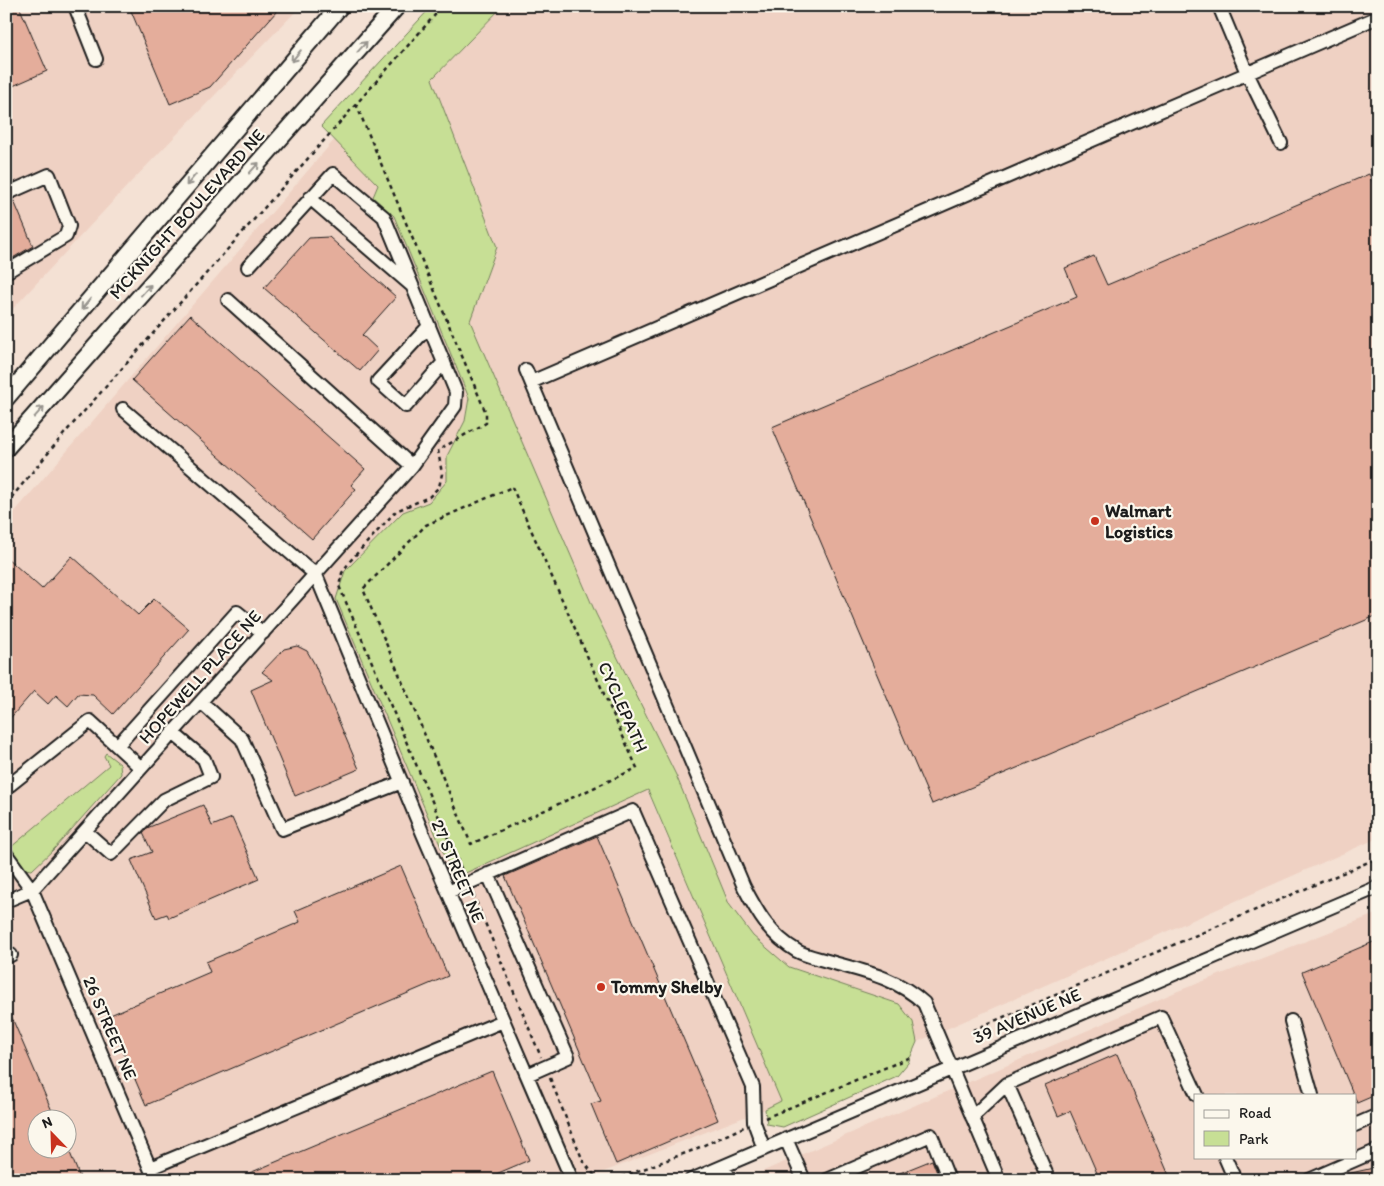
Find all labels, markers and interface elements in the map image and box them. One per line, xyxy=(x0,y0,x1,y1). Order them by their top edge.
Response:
one-way arrow xyxy=(356,40,368,53)
one-way arrow xyxy=(291,49,302,62)
street label: MCKNIGHT BOULEVARD NE xyxy=(105,124,269,304)
one-way arrow xyxy=(248,162,260,175)
one-way arrow xyxy=(186,173,197,186)
one-way arrow xyxy=(141,283,152,296)
one-way arrow xyxy=(80,298,92,311)
one-way arrow xyxy=(33,405,44,418)
place label: Walmart Logistics xyxy=(1105,500,1173,543)
marker: Walmart Logistics xyxy=(1089,515,1101,527)
street label: HOPEWELL PLACE NE xyxy=(134,606,266,748)
street label: CYCLEPATH xyxy=(593,658,653,756)
street label: 27 STREET NE xyxy=(426,816,490,926)
street label: 26 STREET NE xyxy=(78,973,142,1083)
place label: Tommy Shelby xyxy=(610,976,723,998)
marker: Tommy Shelby xyxy=(595,981,607,993)
street label: 39 AVENUE NE xyxy=(970,983,1084,1049)
legend xyxy=(1194,1094,1356,1158)
text: Road xyxy=(1239,1104,1272,1122)
north arrow xyxy=(28,1108,78,1158)
text: N xyxy=(39,1113,55,1132)
text: Park xyxy=(1239,1130,1269,1148)

